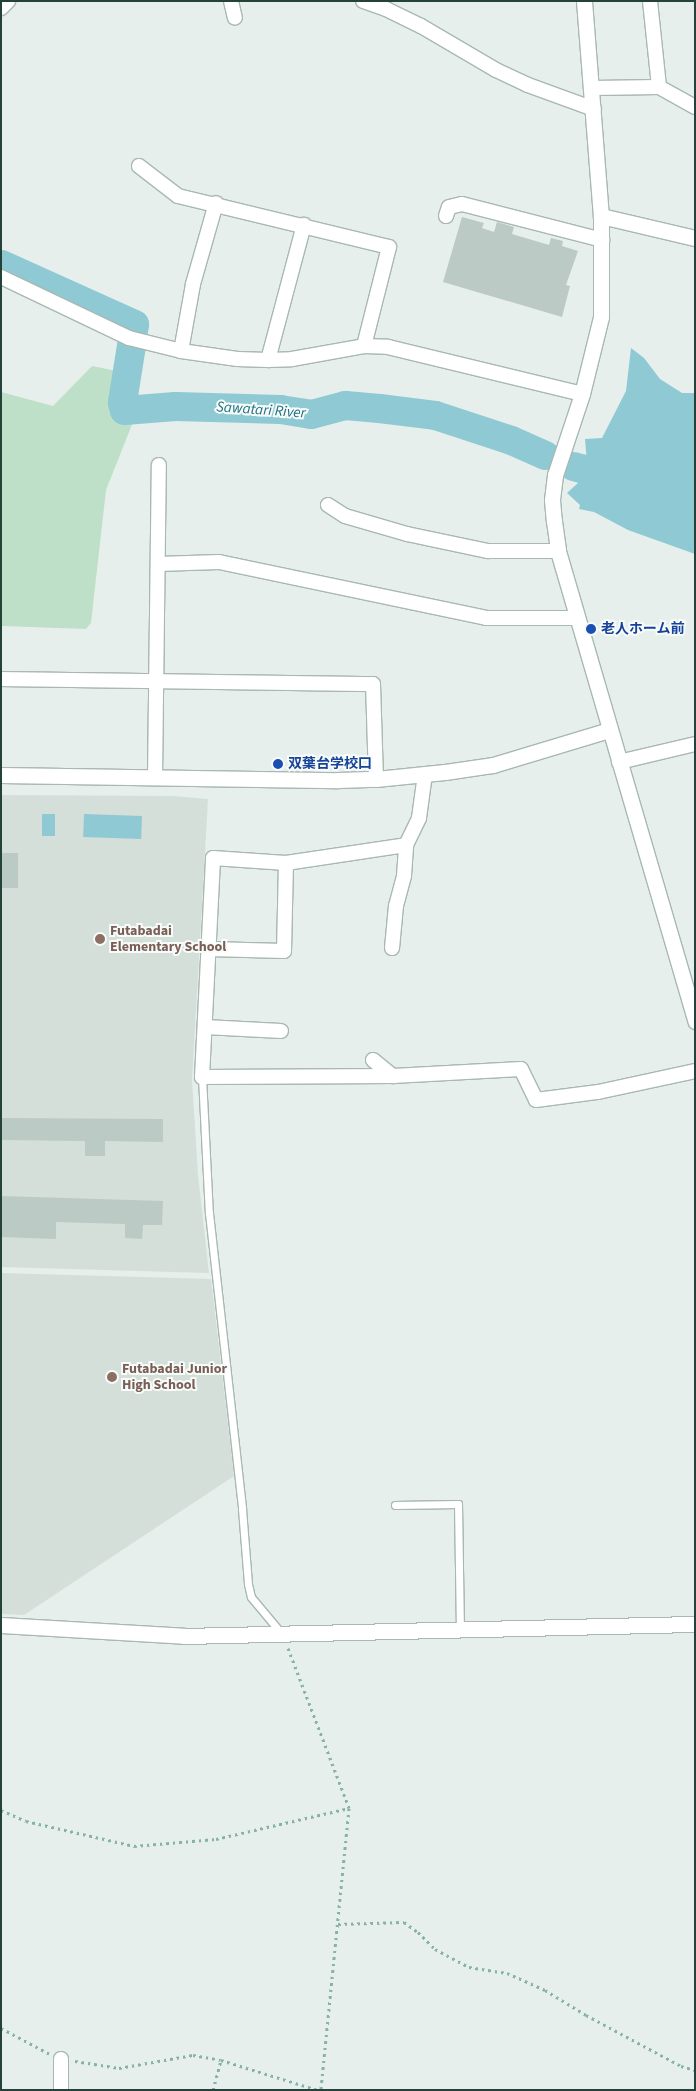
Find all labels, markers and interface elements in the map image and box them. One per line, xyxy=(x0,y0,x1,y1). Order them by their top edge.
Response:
water label: Sawatari River xyxy=(216,398,306,422)
place label: 老人ホーム前 xyxy=(601,621,685,637)
marker: 老人ホーム前 xyxy=(585,623,597,635)
place label: 双葉台学校口 xyxy=(288,756,372,772)
marker: 双葉台学校口 xyxy=(272,758,284,770)
place label: Futabadai Elementary School xyxy=(110,923,226,956)
marker: Futabadai Elementary School xyxy=(94,933,106,945)
place label: Futabadai Junior High School xyxy=(122,1361,227,1394)
marker: Futabadai Junior High School xyxy=(106,1371,118,1383)

